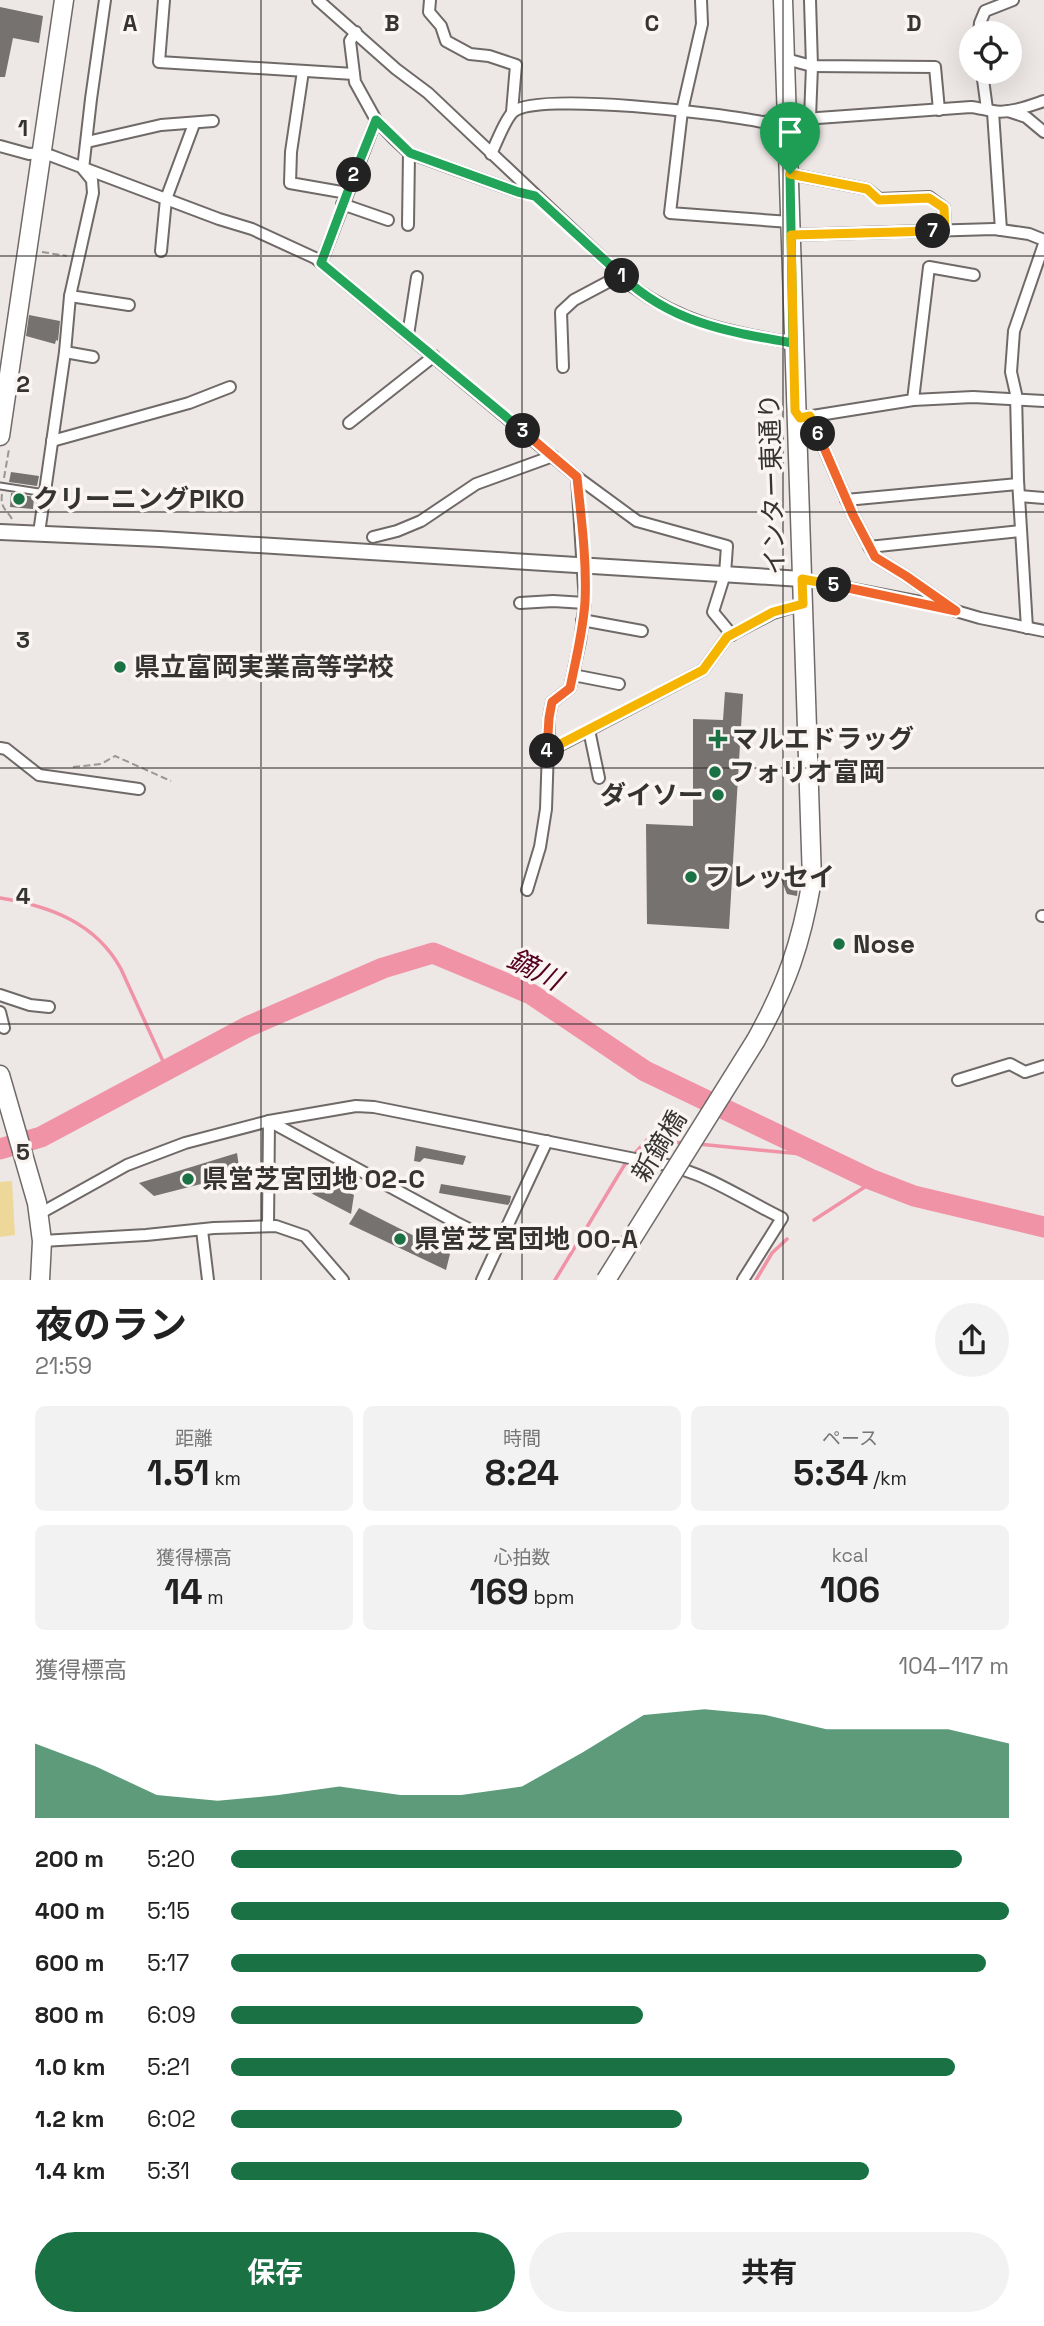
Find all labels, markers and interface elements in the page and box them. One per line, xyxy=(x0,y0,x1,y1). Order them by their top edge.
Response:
text: A xyxy=(123,8,138,38)
text: B xyxy=(384,8,400,38)
text: C xyxy=(645,8,659,38)
text: D xyxy=(906,8,922,38)
map controls xyxy=(959,21,1022,84)
button: locate xyxy=(959,21,1022,84)
pin xyxy=(760,102,820,174)
text: 1 xyxy=(18,113,28,143)
icon: arrive xyxy=(771,113,809,151)
pin: 2 xyxy=(336,158,372,192)
text: 2 xyxy=(348,162,359,187)
pin: 7 xyxy=(916,214,950,248)
text: 7 xyxy=(927,218,938,243)
pin: 1 xyxy=(604,258,640,294)
text: 1 xyxy=(617,263,626,288)
text: 2 xyxy=(16,369,30,399)
street label: インター東通り xyxy=(752,392,792,576)
pin: 3 xyxy=(505,414,540,448)
pin: 6 xyxy=(800,416,836,452)
text: 3 xyxy=(517,418,528,443)
text: 6 xyxy=(812,421,823,446)
place label: クリーニングPIKO xyxy=(33,482,245,516)
marker: クリーニングPIKO xyxy=(11,491,27,507)
pin: 5 xyxy=(816,568,852,602)
text: 5 xyxy=(828,572,839,597)
text: 3 xyxy=(16,625,30,655)
place label: 県立富岡実業高等学校 xyxy=(134,650,394,684)
marker: 県立富岡実業高等学校 xyxy=(112,659,128,675)
place label: マルエドラッグ xyxy=(732,722,914,756)
marker: マルエドラッグ xyxy=(710,731,726,747)
pin: 4 xyxy=(530,734,564,768)
text: 4 xyxy=(540,738,553,763)
place label: フォリオ富岡 xyxy=(729,755,885,789)
marker: フォリオ富岡 xyxy=(707,764,723,780)
place label: ダイソー xyxy=(600,778,704,812)
marker: ダイソー xyxy=(710,787,726,803)
place label: フレッセイ xyxy=(705,860,835,894)
marker: フレッセイ xyxy=(683,869,699,885)
text: 4 xyxy=(16,881,31,911)
place label: Nose xyxy=(853,927,915,961)
marker: Nose xyxy=(831,936,847,952)
water label: 鏑川 xyxy=(502,940,571,999)
street label: 新鏑橋 xyxy=(624,1104,694,1188)
text: 5 xyxy=(16,1137,30,1167)
place label: 県営芝宮団地 02-C xyxy=(202,1162,425,1196)
marker: 県営芝宮団地 02-C xyxy=(180,1171,196,1187)
place label: 県営芝宮団地 00-A xyxy=(414,1222,639,1256)
marker: 県営芝宮団地 00-A xyxy=(392,1231,408,1247)
text: 夜のラン xyxy=(35,1301,187,1349)
button: share xyxy=(935,1303,1009,1377)
text: 21:59 xyxy=(35,1351,92,1381)
text: 距離 xyxy=(175,1426,213,1451)
text: 時間 xyxy=(503,1426,541,1451)
text: ペース xyxy=(822,1426,878,1451)
text: 1.51 xyxy=(147,1451,210,1495)
text: 8:24 xyxy=(485,1451,559,1495)
text: 5:34 xyxy=(793,1451,868,1495)
text: km xyxy=(210,1466,241,1491)
text: /km xyxy=(868,1466,907,1491)
text: kcal xyxy=(832,1543,868,1568)
text: 獲得標高 xyxy=(156,1545,232,1570)
text: 心拍数 xyxy=(493,1545,551,1570)
text: 106 xyxy=(820,1568,880,1612)
text: 14 xyxy=(164,1570,202,1614)
text: 169 xyxy=(470,1570,529,1614)
text: m xyxy=(202,1585,224,1610)
text: bpm xyxy=(529,1585,574,1610)
text: 104–117 m xyxy=(898,1651,1009,1681)
text: 獲得標高 xyxy=(35,1655,127,1685)
text: 200 m xyxy=(35,1844,104,1874)
text: 5:20 xyxy=(147,1844,195,1874)
text: 400 m xyxy=(35,1896,105,1926)
text: 5:15 xyxy=(147,1896,190,1926)
text: 600 m xyxy=(35,1948,105,1978)
text: 5:17 xyxy=(147,1948,189,1978)
text: 800 m xyxy=(35,2000,104,2030)
text: 6:09 xyxy=(147,2000,196,2030)
text: 1.0 km xyxy=(35,2052,105,2082)
text: 5:21 xyxy=(147,2052,190,2082)
text: 1.2 km xyxy=(35,2104,104,2134)
text: 6:02 xyxy=(147,2104,196,2134)
text: 1.4 km xyxy=(35,2156,105,2186)
text: 5:31 xyxy=(147,2156,190,2186)
button: 保存 xyxy=(35,2232,515,2312)
button: 共有 xyxy=(529,2232,1009,2312)

